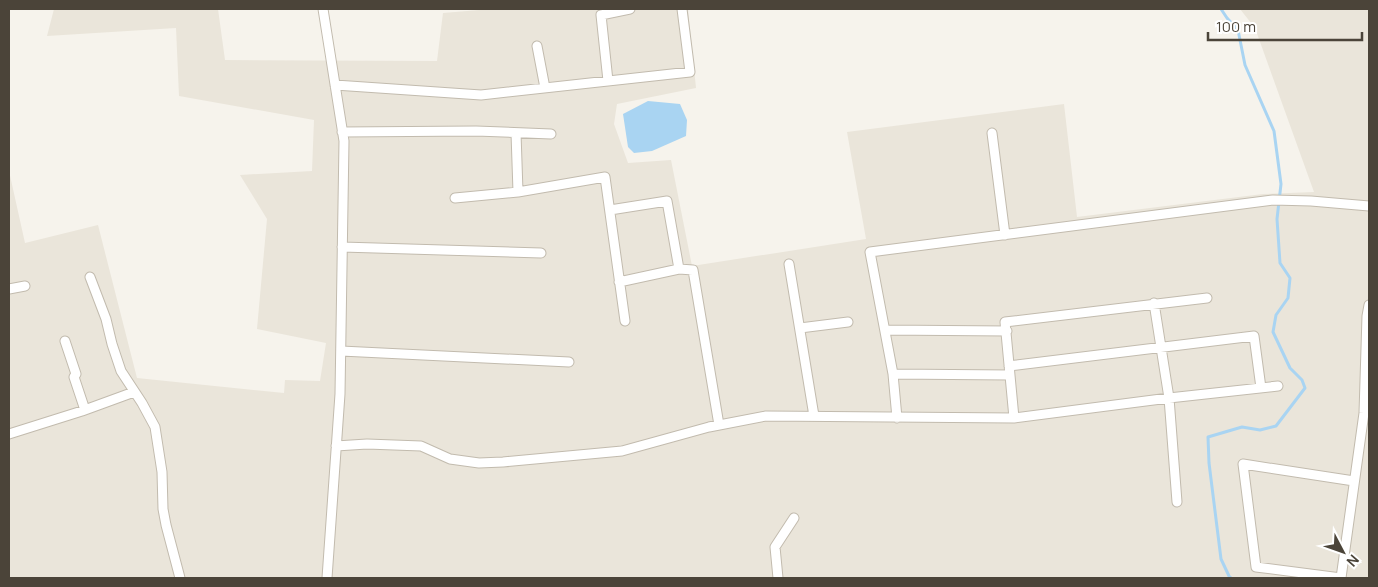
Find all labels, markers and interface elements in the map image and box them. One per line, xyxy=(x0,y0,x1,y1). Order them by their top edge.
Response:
scale bar xyxy=(1208,10,1362,42)
text: 100 m xyxy=(1216,16,1256,37)
north arrow xyxy=(1318,527,1368,577)
text: N xyxy=(1343,551,1364,571)

